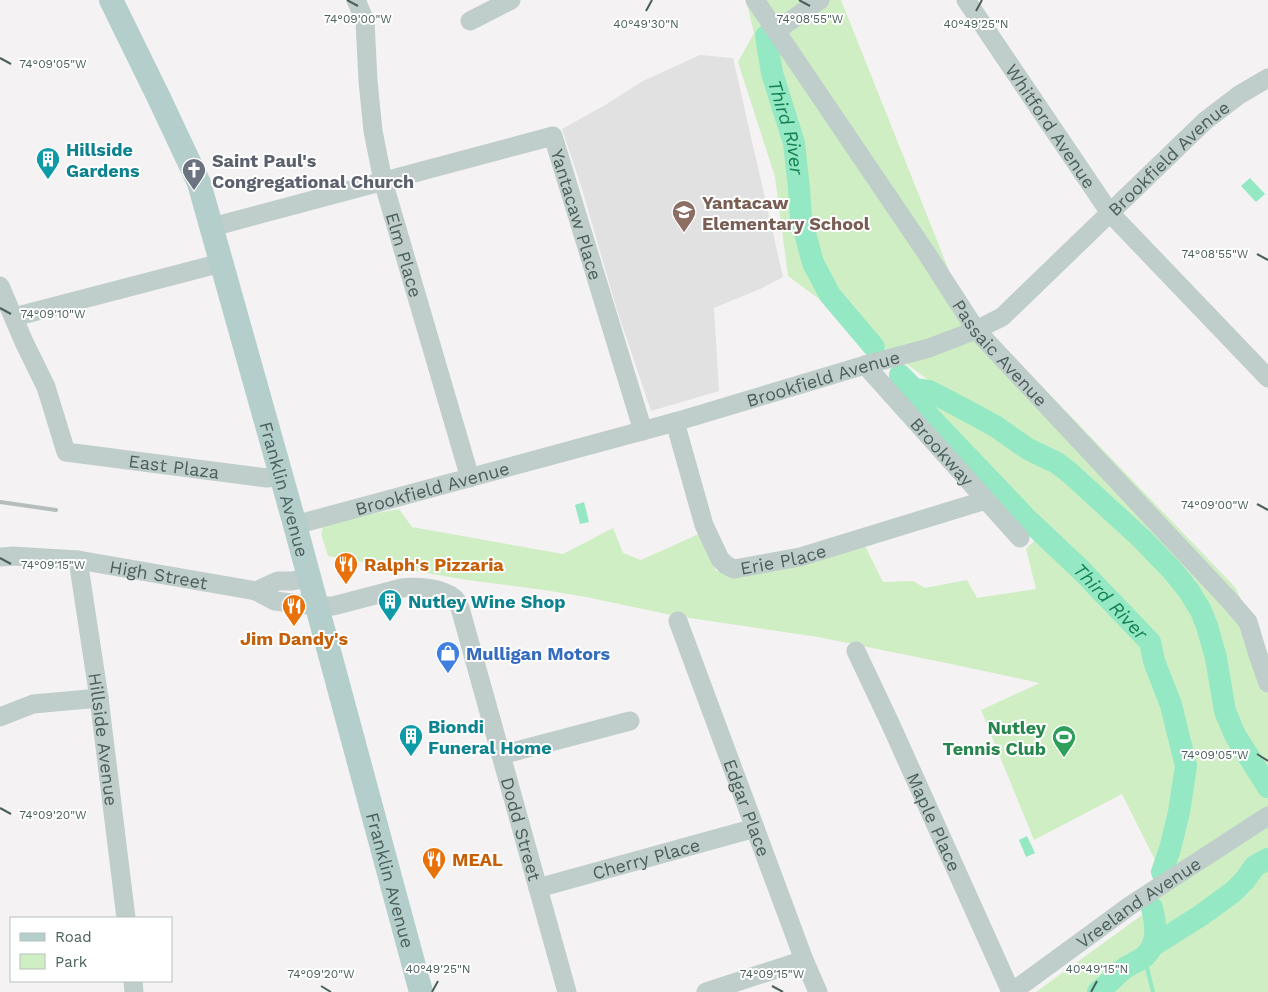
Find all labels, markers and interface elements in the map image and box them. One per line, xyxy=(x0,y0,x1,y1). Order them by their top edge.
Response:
text: 74°09'00"W xyxy=(324,12,392,26)
text: 74°08'55"W xyxy=(777,12,844,26)
text: 40°49'30"N xyxy=(613,17,679,31)
text: 40°49'25"N xyxy=(943,17,1009,31)
text: 74°09'05"W xyxy=(19,57,87,71)
street label: Whitford Avenue xyxy=(1002,60,1101,192)
water label: Third River xyxy=(763,77,809,176)
street label: Brookfield Avenue xyxy=(1103,96,1233,220)
place label: Hillside Gardens xyxy=(66,139,140,181)
building icon: Hillside Gardens xyxy=(35,146,61,180)
street label: Yantacaw Place xyxy=(547,146,607,283)
place label: Saint Paul's Congregational Church xyxy=(212,150,414,192)
church icon: Saint Paul's Congregational Church xyxy=(181,157,207,191)
place label: Yantacaw Elementary School xyxy=(702,192,870,234)
school or university icon: Yantacaw Elementary School xyxy=(671,199,697,233)
street label: Elm Place xyxy=(382,210,427,300)
text: 74°08'55"W xyxy=(1182,247,1249,261)
street label: Passaic Avenue xyxy=(949,295,1052,410)
text: 74°09'10"W xyxy=(21,307,86,321)
street label: Brookfield Avenue xyxy=(744,346,902,411)
street label: Brookway xyxy=(906,413,979,490)
street label: Franklin Avenue xyxy=(256,419,314,559)
street label: East Plaza xyxy=(127,450,221,482)
street label: Brookfield Avenue xyxy=(353,457,511,519)
text: 74°09'00"W xyxy=(1181,498,1249,512)
street label: Erie Place xyxy=(738,539,828,578)
restaurant icon: Ralph's Pizzaria xyxy=(333,551,359,585)
place label: Ralph's Pizzaria xyxy=(364,554,504,575)
street label: High Street xyxy=(108,555,210,593)
text: 74°09'15"W xyxy=(21,558,86,572)
water label: Third River xyxy=(1069,558,1153,645)
building icon: Nutley Wine Shop xyxy=(377,588,403,622)
place label: Nutley Wine Shop xyxy=(408,591,566,612)
restaurant icon: Jim Dandy's xyxy=(281,593,307,627)
place label: Jim Dandy's xyxy=(240,628,349,649)
shop icon: Mulligan Motors xyxy=(435,640,461,674)
place label: Mulligan Motors xyxy=(466,643,611,664)
street label: Hillside Avenue xyxy=(85,671,123,807)
place label: Biondi Funeral Home xyxy=(428,716,552,758)
place label: Nutley Tennis Club xyxy=(943,717,1047,759)
building icon: Biondi Funeral Home xyxy=(398,723,424,757)
sports icon: Nutley Tennis Club xyxy=(1051,724,1077,758)
text: 74°09'05"W xyxy=(1181,748,1249,762)
street label: Edgar Place xyxy=(720,756,775,859)
street label: Maple Place xyxy=(903,769,966,874)
street label: Dodd Street xyxy=(497,775,546,884)
text: 74°09'20"W xyxy=(19,808,87,822)
street label: Franklin Avenue xyxy=(362,810,419,950)
street label: Cherry Place xyxy=(590,833,702,883)
restaurant icon: MEAL xyxy=(421,846,447,880)
place label: MEAL xyxy=(452,849,503,870)
street label: Vreeland Avenue xyxy=(1072,852,1204,952)
legend xyxy=(10,917,172,982)
text: Road xyxy=(55,928,92,946)
text: Park xyxy=(55,953,88,971)
text: 40°49'25"N xyxy=(405,962,471,976)
text: 40°49'15"N xyxy=(1066,962,1128,976)
text: 74°09'20"W xyxy=(287,967,355,981)
text: 74°09'15"W xyxy=(740,967,805,981)

